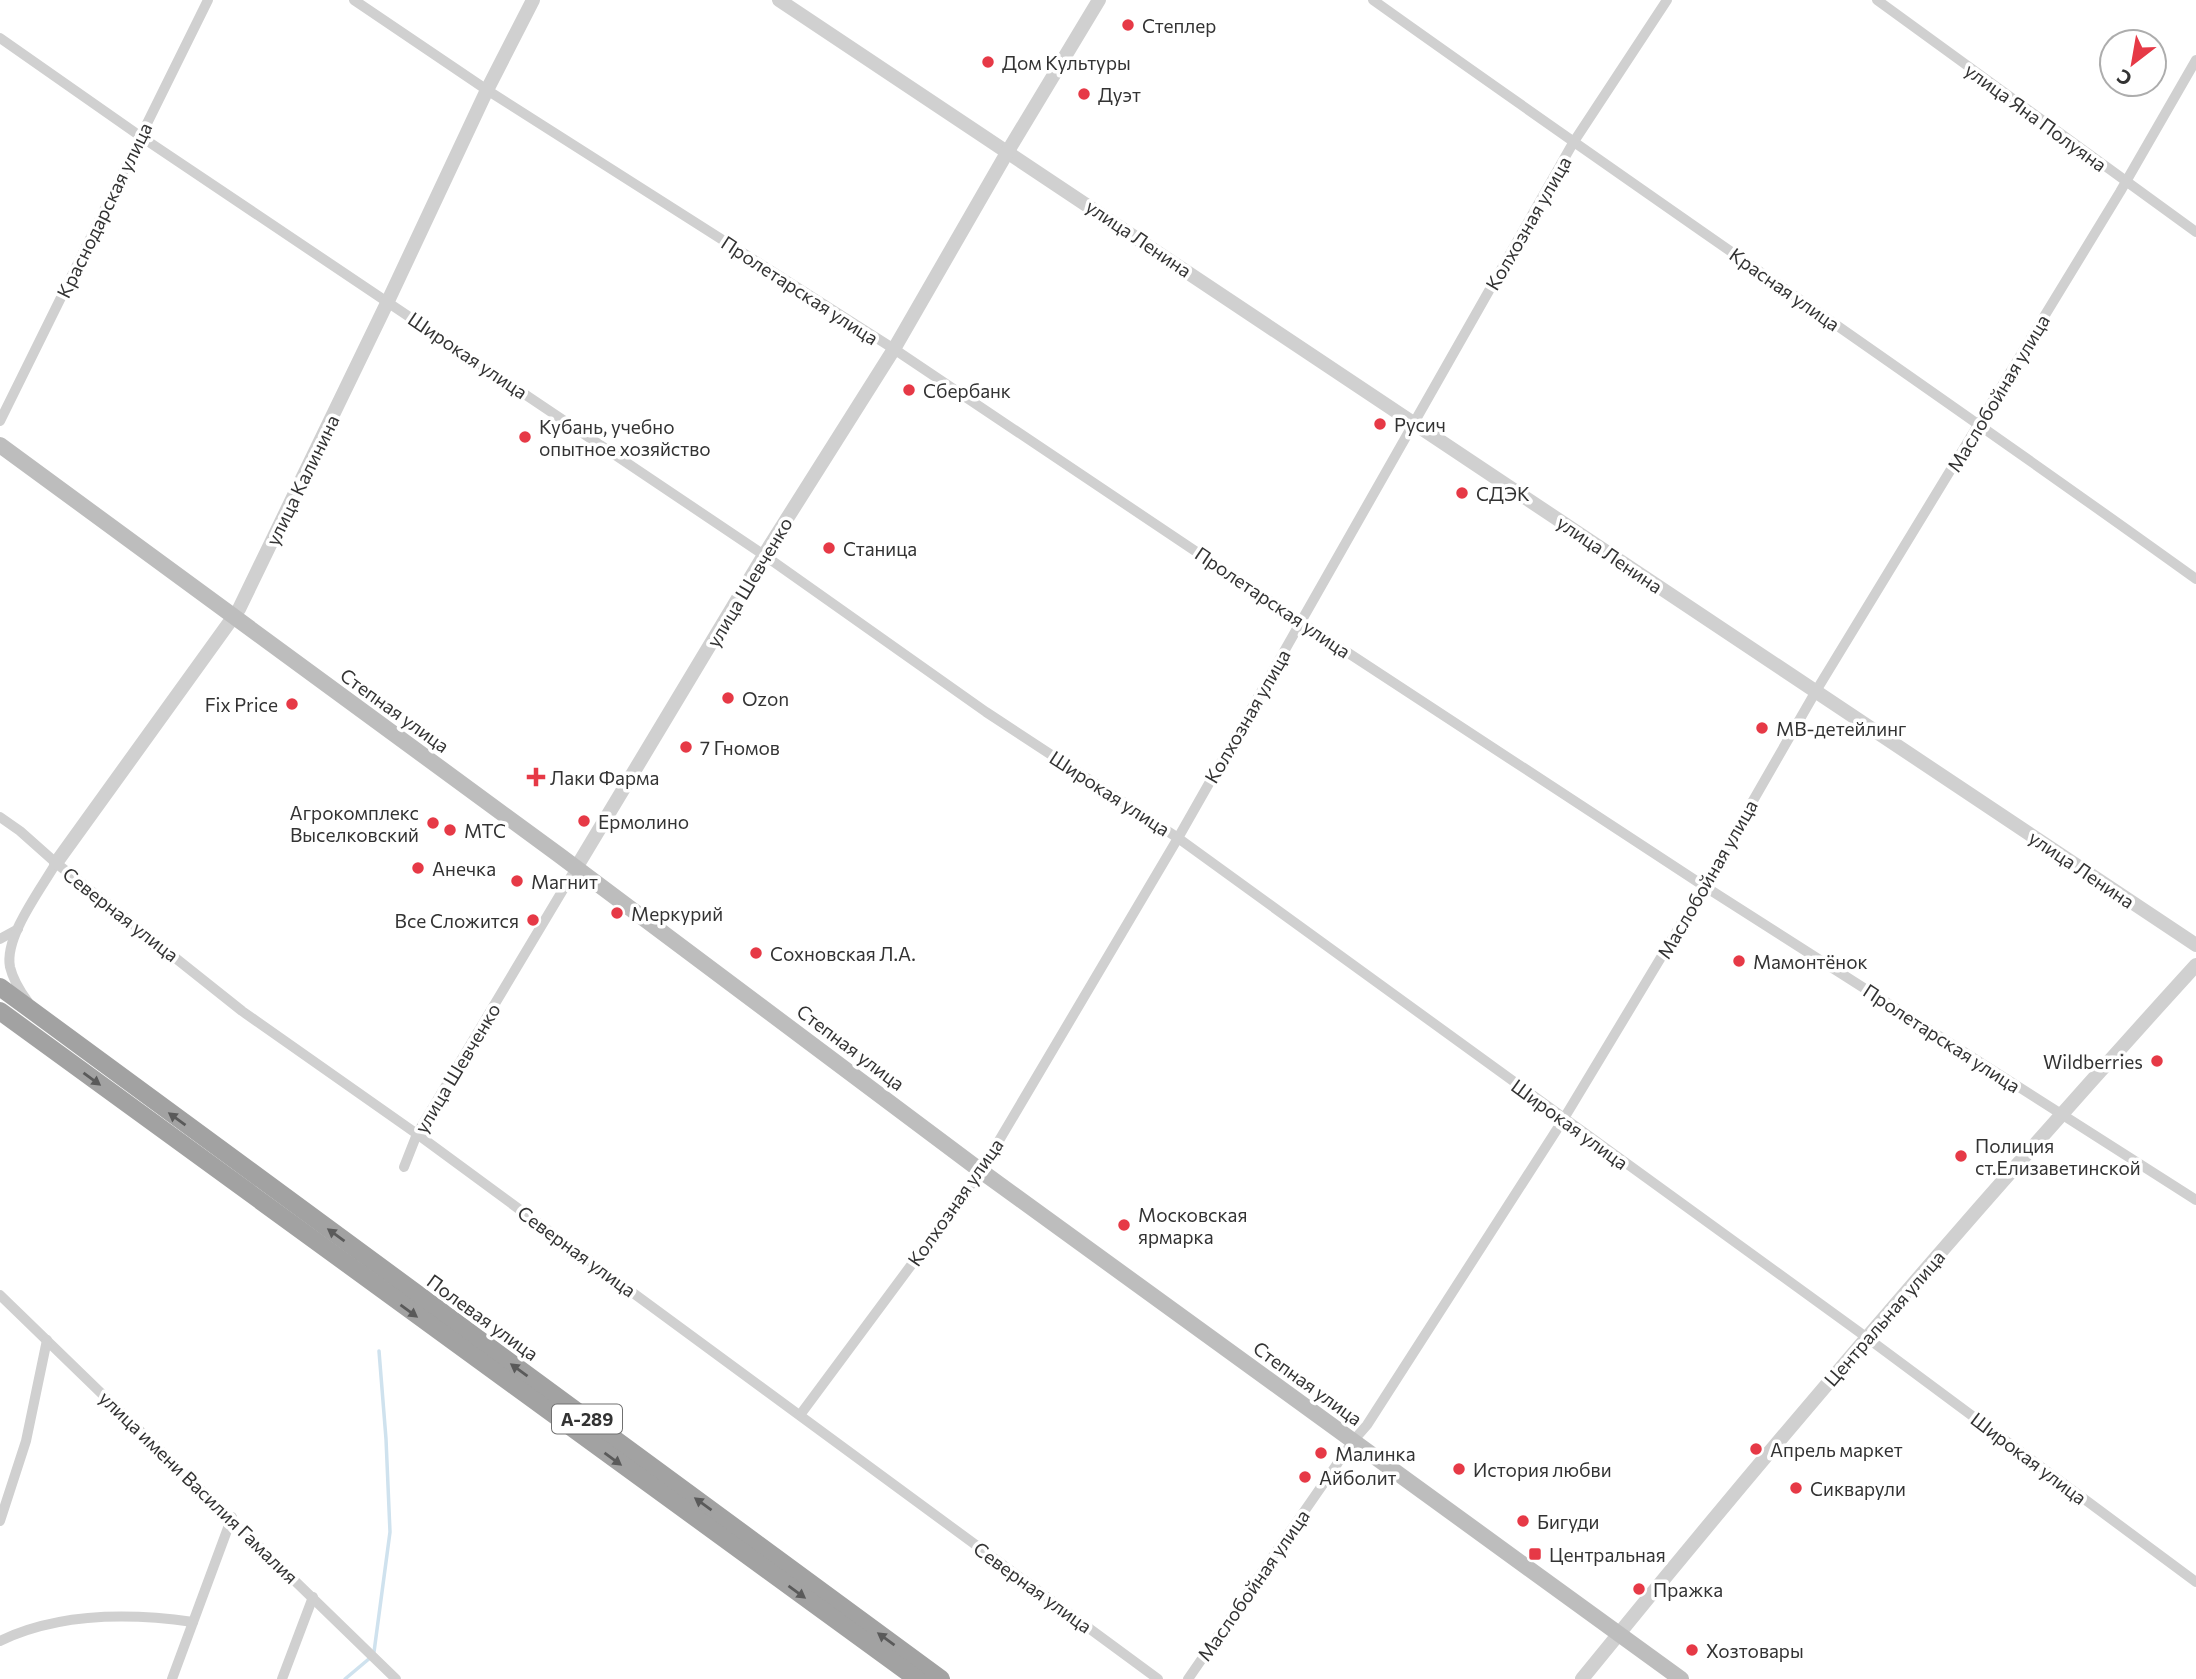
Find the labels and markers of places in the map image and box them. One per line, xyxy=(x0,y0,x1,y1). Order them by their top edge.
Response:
place label: Степлер xyxy=(1142,14,1216,37)
marker: Степлер xyxy=(1120,17,1136,33)
place label: Дом Культуры xyxy=(1002,51,1131,74)
marker: Дом Культуры xyxy=(980,54,996,70)
place label: Дуэт xyxy=(1098,83,1141,106)
marker: Дуэт xyxy=(1076,86,1092,102)
place label: Сбербанк xyxy=(923,379,1011,402)
marker: Сбербанк xyxy=(901,382,917,398)
place label: Русич xyxy=(1394,413,1446,436)
place label: Кубань, учебно опытное хозяйство xyxy=(539,415,711,460)
marker: Русич xyxy=(1372,416,1388,432)
marker: Кубань, учебно опытное хозяйство xyxy=(517,429,533,445)
place label: СДЭК xyxy=(1476,482,1530,505)
marker: СДЭК xyxy=(1454,485,1470,501)
place label: Станица xyxy=(843,537,917,560)
marker: Станица xyxy=(821,540,837,556)
place label: Ozon xyxy=(742,687,789,710)
marker: Ozon xyxy=(720,690,736,706)
place label: Fix Price xyxy=(205,693,278,716)
marker: Fix Price xyxy=(284,696,300,712)
place label: MB-детейлинг xyxy=(1776,717,1906,740)
marker: MB-детейлинг xyxy=(1754,720,1770,736)
place label: 7 Гномов xyxy=(700,736,780,759)
marker: 7 Гномов xyxy=(678,739,694,755)
place label: Лаки Фарма xyxy=(550,766,659,789)
marker: Лаки Фарма xyxy=(528,769,544,785)
place label: Агрокомплекс Выселковский xyxy=(290,801,419,846)
place label: Ермолино xyxy=(598,810,689,833)
marker: Ермолино xyxy=(576,813,592,829)
marker: Агрокомплекс Выселковский xyxy=(425,815,441,831)
place label: МТС xyxy=(464,819,506,842)
marker: МТС xyxy=(442,822,458,838)
place label: Анечка xyxy=(432,857,496,880)
marker: Анечка xyxy=(410,860,426,876)
place label: Магнит xyxy=(531,870,598,893)
marker: Магнит xyxy=(509,873,525,889)
place label: Меркурий xyxy=(631,902,723,925)
marker: Меркурий xyxy=(609,905,625,921)
place label: Все Сложится xyxy=(395,909,519,932)
marker: Все Сложится xyxy=(525,912,541,928)
place label: Сохновская Л.А. xyxy=(770,942,916,965)
marker: Сохновская Л.А. xyxy=(748,945,764,961)
place label: Мамонтёнок xyxy=(1753,950,1868,973)
marker: Мамонтёнок xyxy=(1731,953,1747,969)
place label: Wildberries xyxy=(2043,1050,2143,1073)
marker: Wildberries xyxy=(2149,1053,2165,1069)
place label: Полиция ст.Елизаветинской xyxy=(1975,1134,2141,1179)
marker: Полиция ст.Елизаветинской xyxy=(1953,1148,1969,1164)
place label: Московская ярмарка xyxy=(1138,1203,1247,1248)
marker: Московская ярмарка xyxy=(1116,1217,1132,1233)
place label: Апрель маркет xyxy=(1770,1438,1903,1461)
marker: Апрель маркет xyxy=(1748,1441,1764,1457)
place label: Малинка xyxy=(1335,1442,1416,1465)
marker: Малинка xyxy=(1313,1445,1329,1461)
place label: История любви xyxy=(1473,1458,1612,1481)
marker: История любви xyxy=(1451,1461,1467,1477)
place label: Айболит xyxy=(1319,1466,1397,1489)
marker: Айболит xyxy=(1297,1469,1313,1485)
place label: Сикварули xyxy=(1810,1477,1906,1500)
marker: Сикварули xyxy=(1788,1480,1804,1496)
place label: Бигуди xyxy=(1537,1510,1599,1533)
marker: Бигуди xyxy=(1515,1513,1531,1529)
place label: Центральная xyxy=(1549,1543,1666,1566)
marker: Центральная xyxy=(1527,1546,1543,1562)
place label: Пражка xyxy=(1653,1578,1723,1601)
marker: Пражка xyxy=(1631,1581,1647,1597)
place label: Хозтовары xyxy=(1706,1639,1804,1662)
marker: Хозтовары xyxy=(1684,1642,1700,1658)

